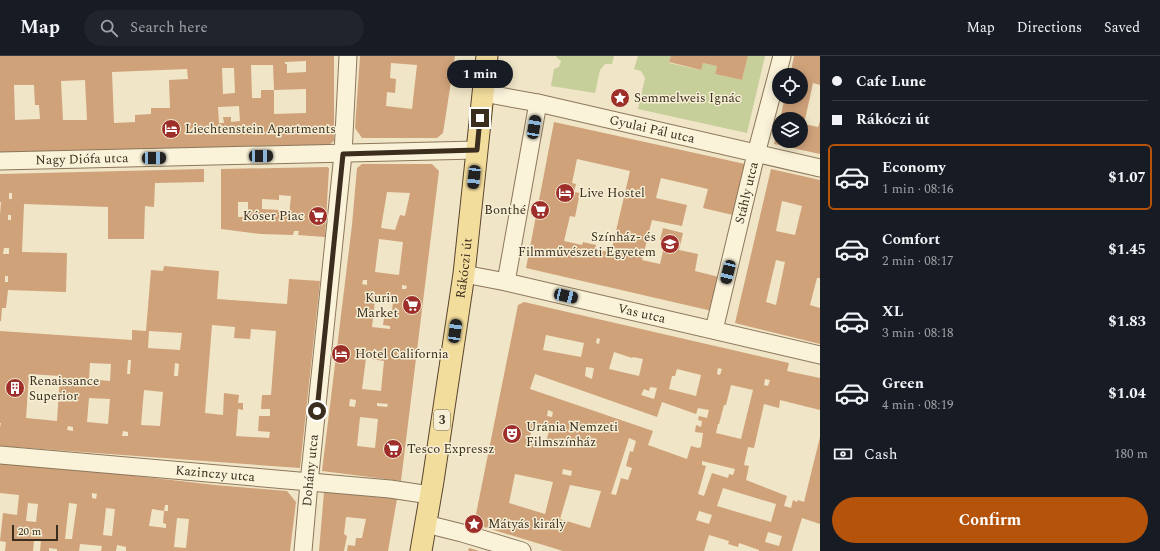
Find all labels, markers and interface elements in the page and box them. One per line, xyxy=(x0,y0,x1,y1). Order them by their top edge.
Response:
search box xyxy=(84,10,364,46)
text: Map xyxy=(20,13,60,42)
text: Search here xyxy=(130,16,208,39)
icon: search xyxy=(98,17,120,39)
text: Map xyxy=(967,17,995,38)
text: Directions xyxy=(1017,17,1082,38)
text: Saved xyxy=(1104,17,1140,38)
callout: 1 min xyxy=(447,60,513,88)
text: 1 min xyxy=(463,64,497,84)
map controls xyxy=(772,68,808,148)
button: locate xyxy=(772,68,808,104)
text: Cafe Lune xyxy=(856,70,926,93)
place icon: Semmelweis Ignác xyxy=(609,87,631,109)
place label: Semmelweis Ignác xyxy=(634,88,741,108)
text: Rákóczi út xyxy=(856,108,930,131)
route end xyxy=(471,109,489,127)
street label: Gyulai Pál utca xyxy=(607,110,697,149)
button: layers xyxy=(772,112,808,148)
car xyxy=(526,114,542,140)
hotel icon: Liechtenstein Apartments xyxy=(160,118,182,140)
place label: Liechtenstein Apartments xyxy=(185,119,336,139)
street label: Nagy Diófa utca xyxy=(35,148,129,170)
car xyxy=(249,150,273,162)
car xyxy=(142,152,166,164)
text: Economy xyxy=(882,156,946,179)
street label: Stáhly utca xyxy=(730,159,764,226)
icon: car xyxy=(834,159,870,195)
car xyxy=(467,164,481,190)
text: $1.07 xyxy=(1108,166,1146,189)
text: 1 min · 08:16 xyxy=(882,179,954,199)
hotel icon: Live Hostel xyxy=(554,182,576,204)
place label: Live Hostel xyxy=(579,183,645,203)
supermarket icon: Bonthé xyxy=(529,199,551,221)
place label: Bonthé xyxy=(484,200,526,220)
supermarket icon: Kóser Piac xyxy=(307,205,329,227)
place label: Kóser Piac xyxy=(243,206,304,226)
place label: Színház- és Filmművészeti Egyetem xyxy=(518,227,656,262)
text: Comfort xyxy=(882,228,940,251)
icon: car xyxy=(834,231,870,267)
school or university icon: Színház- és Filmművészeti Egyetem xyxy=(659,233,681,255)
street label: Rákóczi út xyxy=(450,237,478,300)
text: $1.45 xyxy=(1108,238,1146,261)
text: 2 min · 08:17 xyxy=(882,251,954,271)
car xyxy=(719,259,737,285)
car xyxy=(553,287,579,305)
place label: Kurin Market xyxy=(356,288,398,323)
supermarket icon: Kurin Market xyxy=(401,294,423,316)
street label: Vas utca xyxy=(616,298,668,329)
text: XL xyxy=(882,300,903,323)
icon: car xyxy=(834,303,870,339)
text: $1.83 xyxy=(1108,310,1146,333)
car xyxy=(447,318,463,344)
text: 3 min · 08:18 xyxy=(882,323,954,343)
hotel icon: Hotel California xyxy=(330,343,352,365)
place label: Hotel California xyxy=(355,344,449,364)
place label: Renaissance Superior xyxy=(29,371,99,406)
text: Green xyxy=(882,372,924,395)
icon: car xyxy=(834,375,870,411)
building icon: Renaissance Superior xyxy=(4,377,26,399)
text: $1.04 xyxy=(1108,382,1146,405)
text: 4 min · 08:19 xyxy=(882,395,954,415)
route start xyxy=(308,402,326,420)
road number: 3 xyxy=(434,410,450,430)
place label: Uránia Nemzeti Filmszínház xyxy=(526,417,618,452)
theatre icon: Uránia Nemzeti Filmszínház xyxy=(501,423,523,445)
street label: Dohány utca xyxy=(297,433,324,507)
supermarket icon: Tesco Expressz xyxy=(382,438,404,460)
place label: Tesco Expressz xyxy=(407,439,495,459)
icon: cash xyxy=(832,443,854,465)
text: Cash xyxy=(864,443,897,466)
text: 180 m xyxy=(1114,444,1148,464)
street label: Kazinczy utca xyxy=(175,460,256,487)
button: Confirm xyxy=(832,497,1148,543)
place icon: Mátyás király xyxy=(463,513,485,535)
place label: Mátyás király xyxy=(488,514,566,534)
scale bar xyxy=(12,523,58,542)
text: 20 m xyxy=(18,523,41,540)

